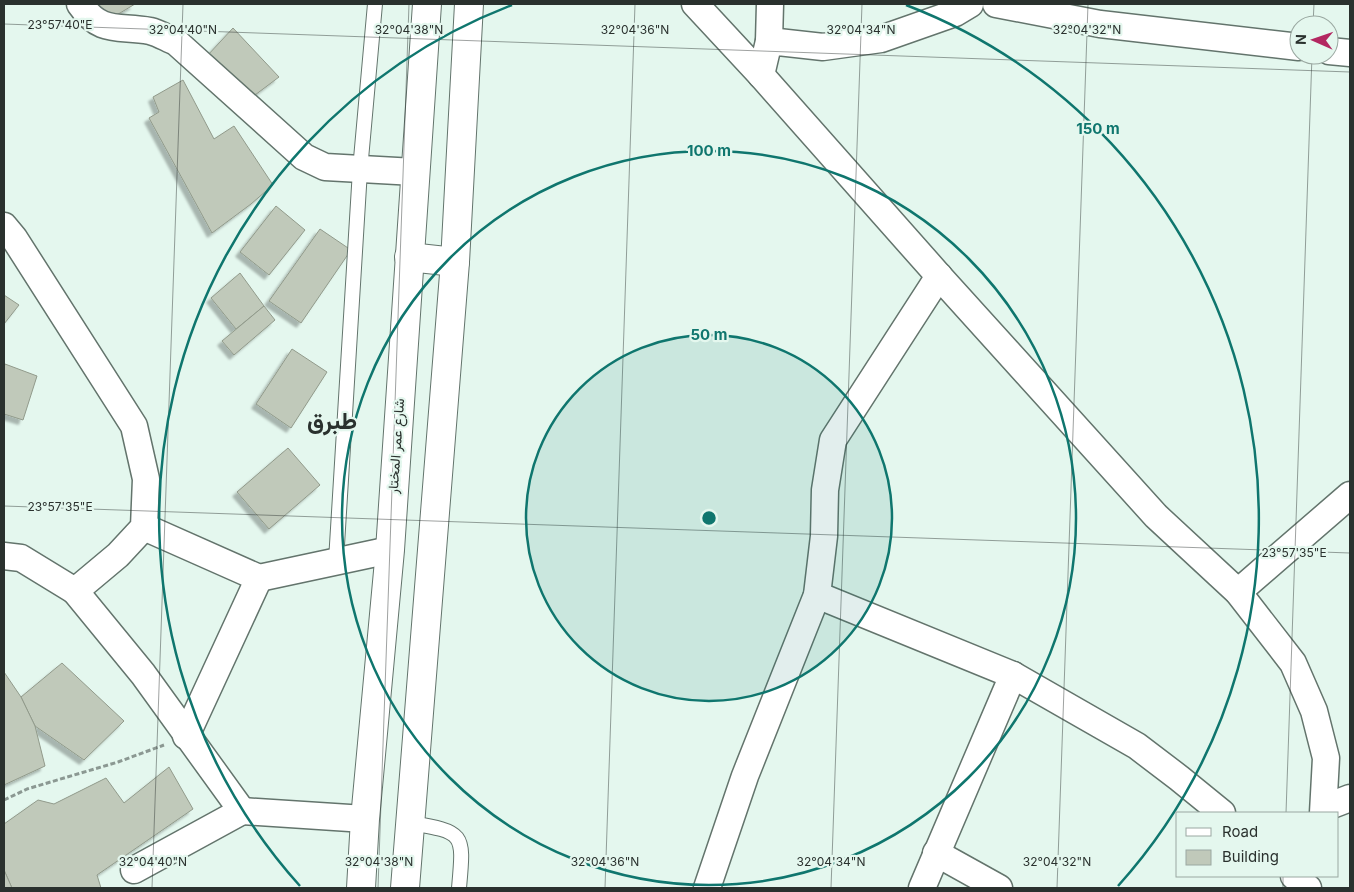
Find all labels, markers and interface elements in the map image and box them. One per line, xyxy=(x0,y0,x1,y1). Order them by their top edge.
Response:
north arrow xyxy=(1289,15,1339,65)
text: 23°57'40"E xyxy=(27,17,93,32)
text: 32°04'40"N xyxy=(149,22,217,37)
text: 32°04'38"N xyxy=(375,22,443,37)
text: 32°04'36"N xyxy=(601,22,669,37)
text: 32°04'34"N xyxy=(827,22,895,37)
text: 32°04'32"N xyxy=(1053,22,1121,37)
text: N xyxy=(1292,34,1309,45)
text: 150 m xyxy=(1076,119,1120,138)
text: 100 m xyxy=(687,141,731,160)
text: 50 m xyxy=(691,325,727,344)
street label: شارع عمر المختار xyxy=(384,398,410,495)
district label: طبرق xyxy=(307,406,357,436)
text: 23°57'35"E xyxy=(27,499,93,514)
centre of rings xyxy=(700,509,718,527)
text: 23°57'35"E xyxy=(1261,545,1327,560)
legend xyxy=(1176,812,1339,877)
text: Road xyxy=(1222,822,1258,841)
text: Building xyxy=(1222,847,1279,866)
text: 32°04'40"N xyxy=(119,854,187,869)
text: 32°04'38"N xyxy=(345,854,413,869)
text: 32°04'36"N xyxy=(571,854,639,869)
text: 32°04'34"N xyxy=(797,854,865,869)
text: 32°04'32"N xyxy=(1023,854,1091,869)

